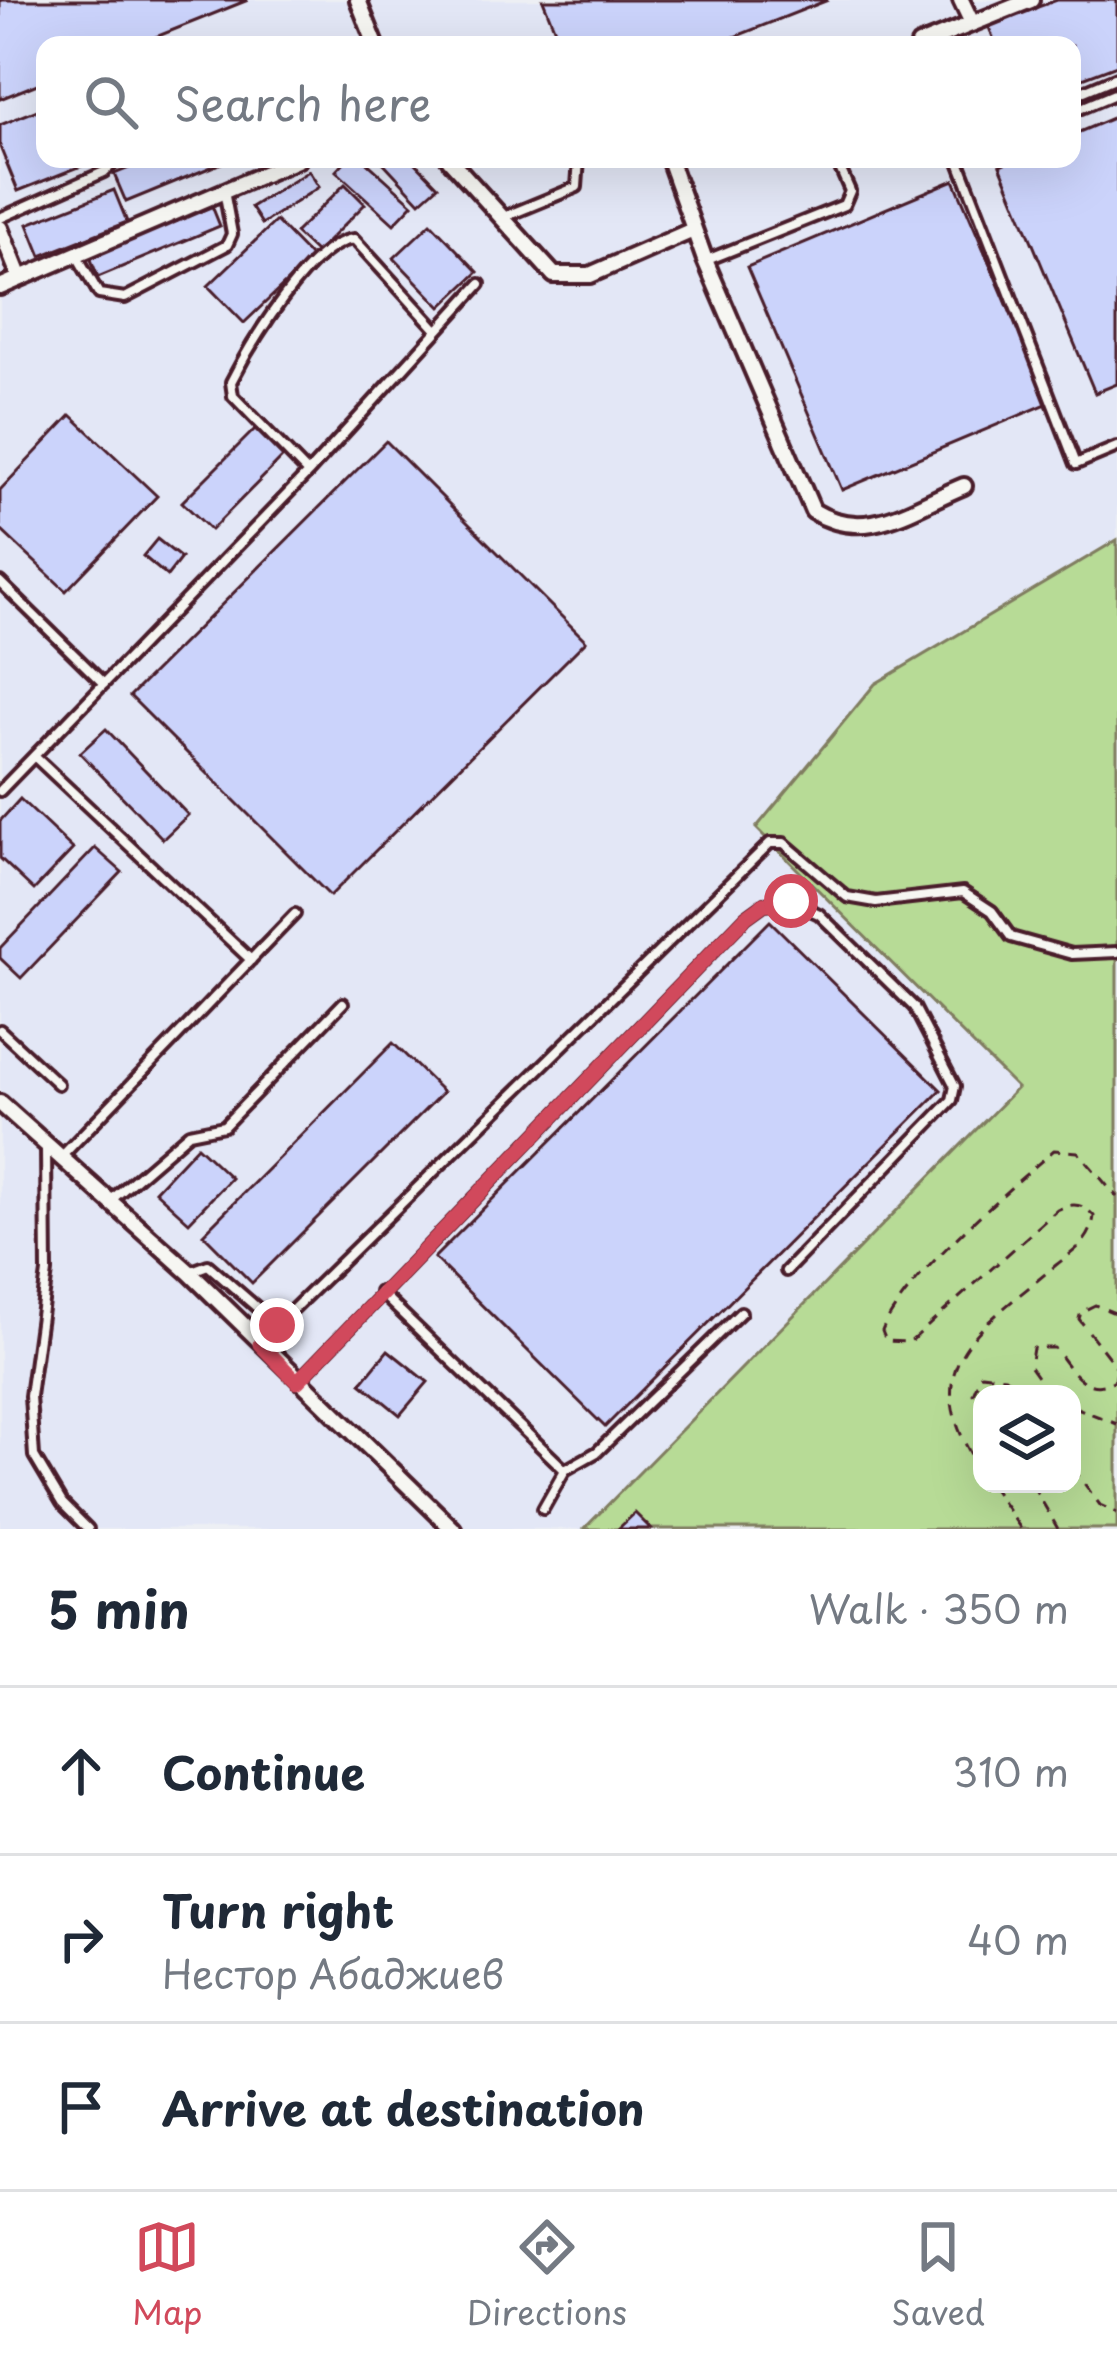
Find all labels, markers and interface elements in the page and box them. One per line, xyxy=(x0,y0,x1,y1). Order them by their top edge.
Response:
search box xyxy=(36,36,1081,168)
text: Search here xyxy=(174,68,431,136)
icon: search xyxy=(78,69,144,135)
route start xyxy=(764,874,818,928)
route end xyxy=(250,1298,304,1352)
map controls xyxy=(973,1385,1081,1493)
button: layers xyxy=(973,1385,1081,1493)
text: 5 min xyxy=(48,1569,190,1646)
text: Walk · 350 m xyxy=(809,1578,1069,1637)
text: Continue xyxy=(162,1737,365,1805)
icon: ahead xyxy=(48,1738,114,1804)
text: 310 m xyxy=(952,1741,1069,1800)
text: Turn right xyxy=(162,1875,394,1943)
icon: right xyxy=(48,1906,114,1972)
text: 40 m xyxy=(967,1909,1069,1968)
text: Нестор Абаджиев xyxy=(162,1943,504,2002)
text: Arrive at destination xyxy=(162,2073,645,2141)
icon: arrive xyxy=(48,2074,114,2140)
tab: Map xyxy=(132,2214,203,2336)
tab: Directions xyxy=(467,2214,627,2336)
tab: Saved xyxy=(891,2214,985,2336)

